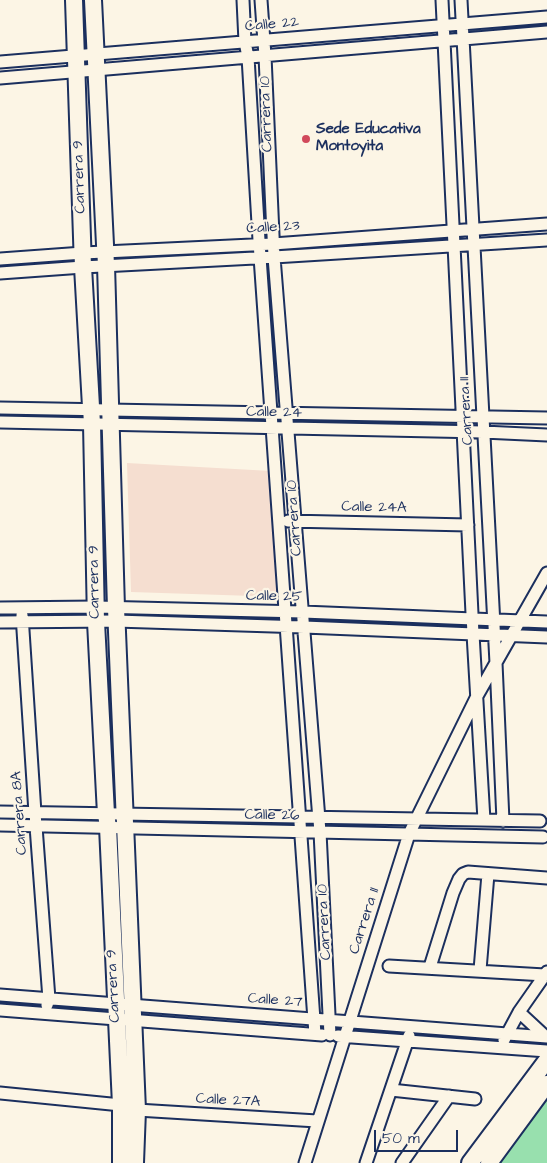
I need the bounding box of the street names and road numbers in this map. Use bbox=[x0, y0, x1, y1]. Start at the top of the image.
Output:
street label: Calle 22 bbox=[244, 14, 300, 36]
street label: Carrera 10 bbox=[257, 76, 277, 152]
street label: Carrera 9 bbox=[70, 140, 90, 214]
street label: Calle 23 bbox=[246, 218, 300, 238]
street label: Carrera 11 bbox=[456, 376, 478, 446]
street label: Calle 24 bbox=[246, 404, 302, 422]
street label: Carrera 10 bbox=[283, 479, 307, 557]
street label: Calle 24A bbox=[341, 498, 407, 518]
street label: Carrera 9 bbox=[85, 545, 105, 619]
street label: Calle 25 bbox=[246, 588, 302, 606]
street label: Carrera 8A bbox=[8, 770, 32, 856]
street label: Calle 26 bbox=[244, 807, 300, 825]
street label: Carrera 10 bbox=[314, 883, 336, 961]
street label: Carrera 11 bbox=[346, 886, 384, 956]
street label: Carrera 9 bbox=[103, 949, 125, 1023]
street label: Calle 27 bbox=[247, 990, 303, 1012]
street label: Calle 27A bbox=[195, 1090, 261, 1112]

